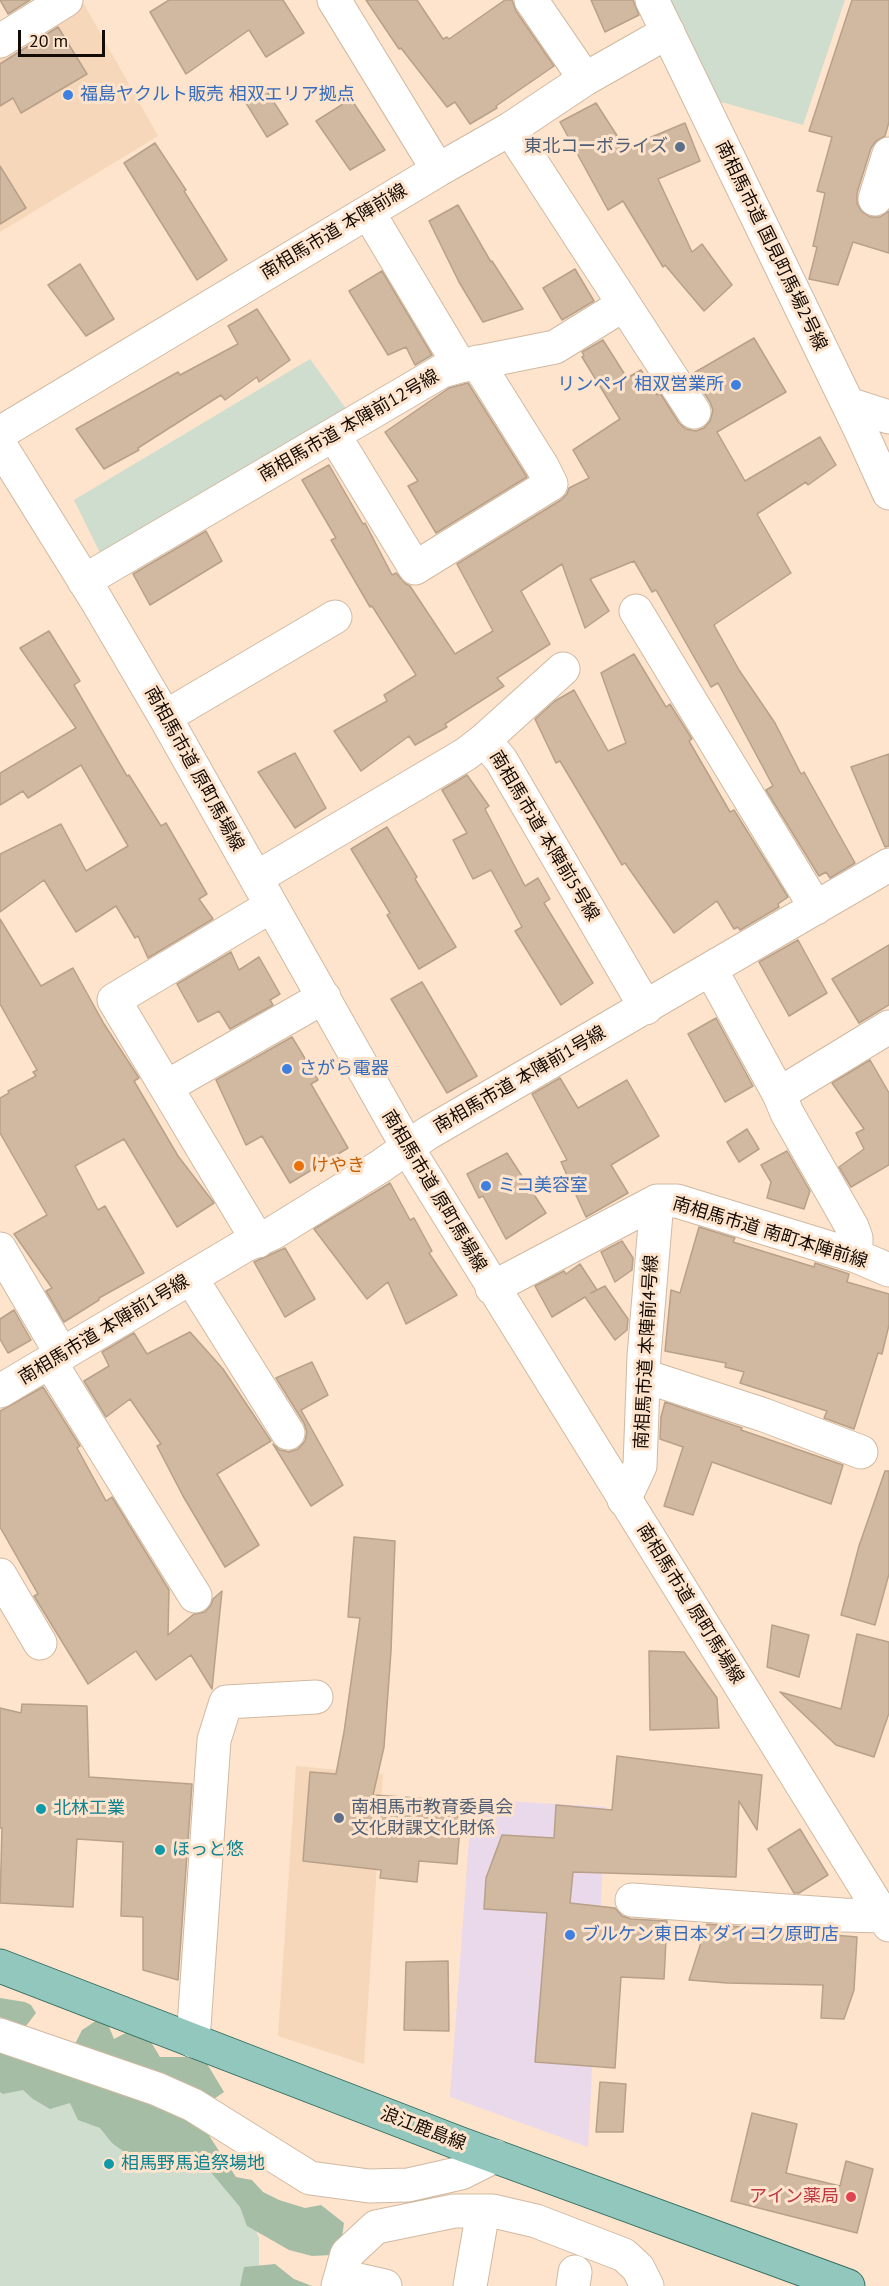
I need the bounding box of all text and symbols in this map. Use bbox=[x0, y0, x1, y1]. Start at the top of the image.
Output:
scale bar bbox=[21, 18, 108, 56]
text: 20 m bbox=[29, 29, 68, 52]
place label: 福島ヤクルト販売 相双エリア拠点 bbox=[80, 84, 355, 106]
marker: 福島ヤクルト販売 相双エリア拠点 bbox=[61, 88, 75, 102]
place label: 東北コーポライズ bbox=[524, 136, 668, 158]
street label: 南相馬市道 国見町馬場2号線 bbox=[711, 138, 831, 354]
marker: 東北コーポライズ bbox=[673, 140, 687, 154]
street label: 南相馬市道 本陣前線 bbox=[257, 180, 411, 284]
street label: 南相馬市道 本陣前12号線 bbox=[255, 366, 443, 486]
place label: リンペイ 相双営業所 bbox=[557, 374, 724, 396]
marker: リンペイ 相双営業所 bbox=[729, 378, 743, 392]
street label: 南相馬市道 原町馬場線 bbox=[140, 683, 248, 855]
street label: 南相馬市道 本陣前5号線 bbox=[485, 747, 603, 925]
street label: 南相馬市道 本陣前1号線 bbox=[430, 1022, 610, 1138]
place label: さがら電器 bbox=[299, 1058, 389, 1080]
marker: さがら電器 bbox=[280, 1062, 294, 1076]
street label: 南相馬市道 原町馬場線 bbox=[377, 1106, 491, 1276]
place label: けやき bbox=[311, 1155, 365, 1177]
marker: けやき bbox=[292, 1159, 306, 1173]
place label: ミコ美容室 bbox=[498, 1175, 588, 1197]
marker: ミコ美容室 bbox=[479, 1179, 493, 1193]
street label: 南相馬市道 南町本陣前線 bbox=[670, 1193, 870, 1273]
street label: 南相馬市道 本陣前4号線 bbox=[631, 1254, 663, 1450]
street label: 南相馬市道 本陣前1号線 bbox=[15, 1271, 193, 1389]
street label: 南相馬市道 原町馬場線 bbox=[632, 1520, 748, 1688]
place label: 南相馬市教育委員会 文化財課文化財係 bbox=[351, 1797, 513, 1840]
place label: 北林工業 bbox=[53, 1798, 125, 1820]
marker: 北林工業 bbox=[34, 1802, 48, 1816]
marker: 南相馬市教育委員会 文化財課文化財係 bbox=[332, 1811, 346, 1825]
place label: ほっと悠 bbox=[172, 1839, 244, 1861]
marker: ほっと悠 bbox=[153, 1843, 167, 1857]
place label: ブルケン東日本 ダイコク原町店 bbox=[582, 1924, 839, 1946]
marker: ブルケン東日本 ダイコク原町店 bbox=[563, 1928, 577, 1942]
street label: 浪江鹿島線 bbox=[377, 2103, 469, 2155]
place label: 相馬野馬追祭場地 bbox=[121, 2153, 265, 2175]
marker: 相馬野馬追祭場地 bbox=[102, 2157, 116, 2171]
place label: アイン薬局 bbox=[749, 2186, 839, 2208]
marker: アイン薬局 bbox=[844, 2190, 858, 2204]

